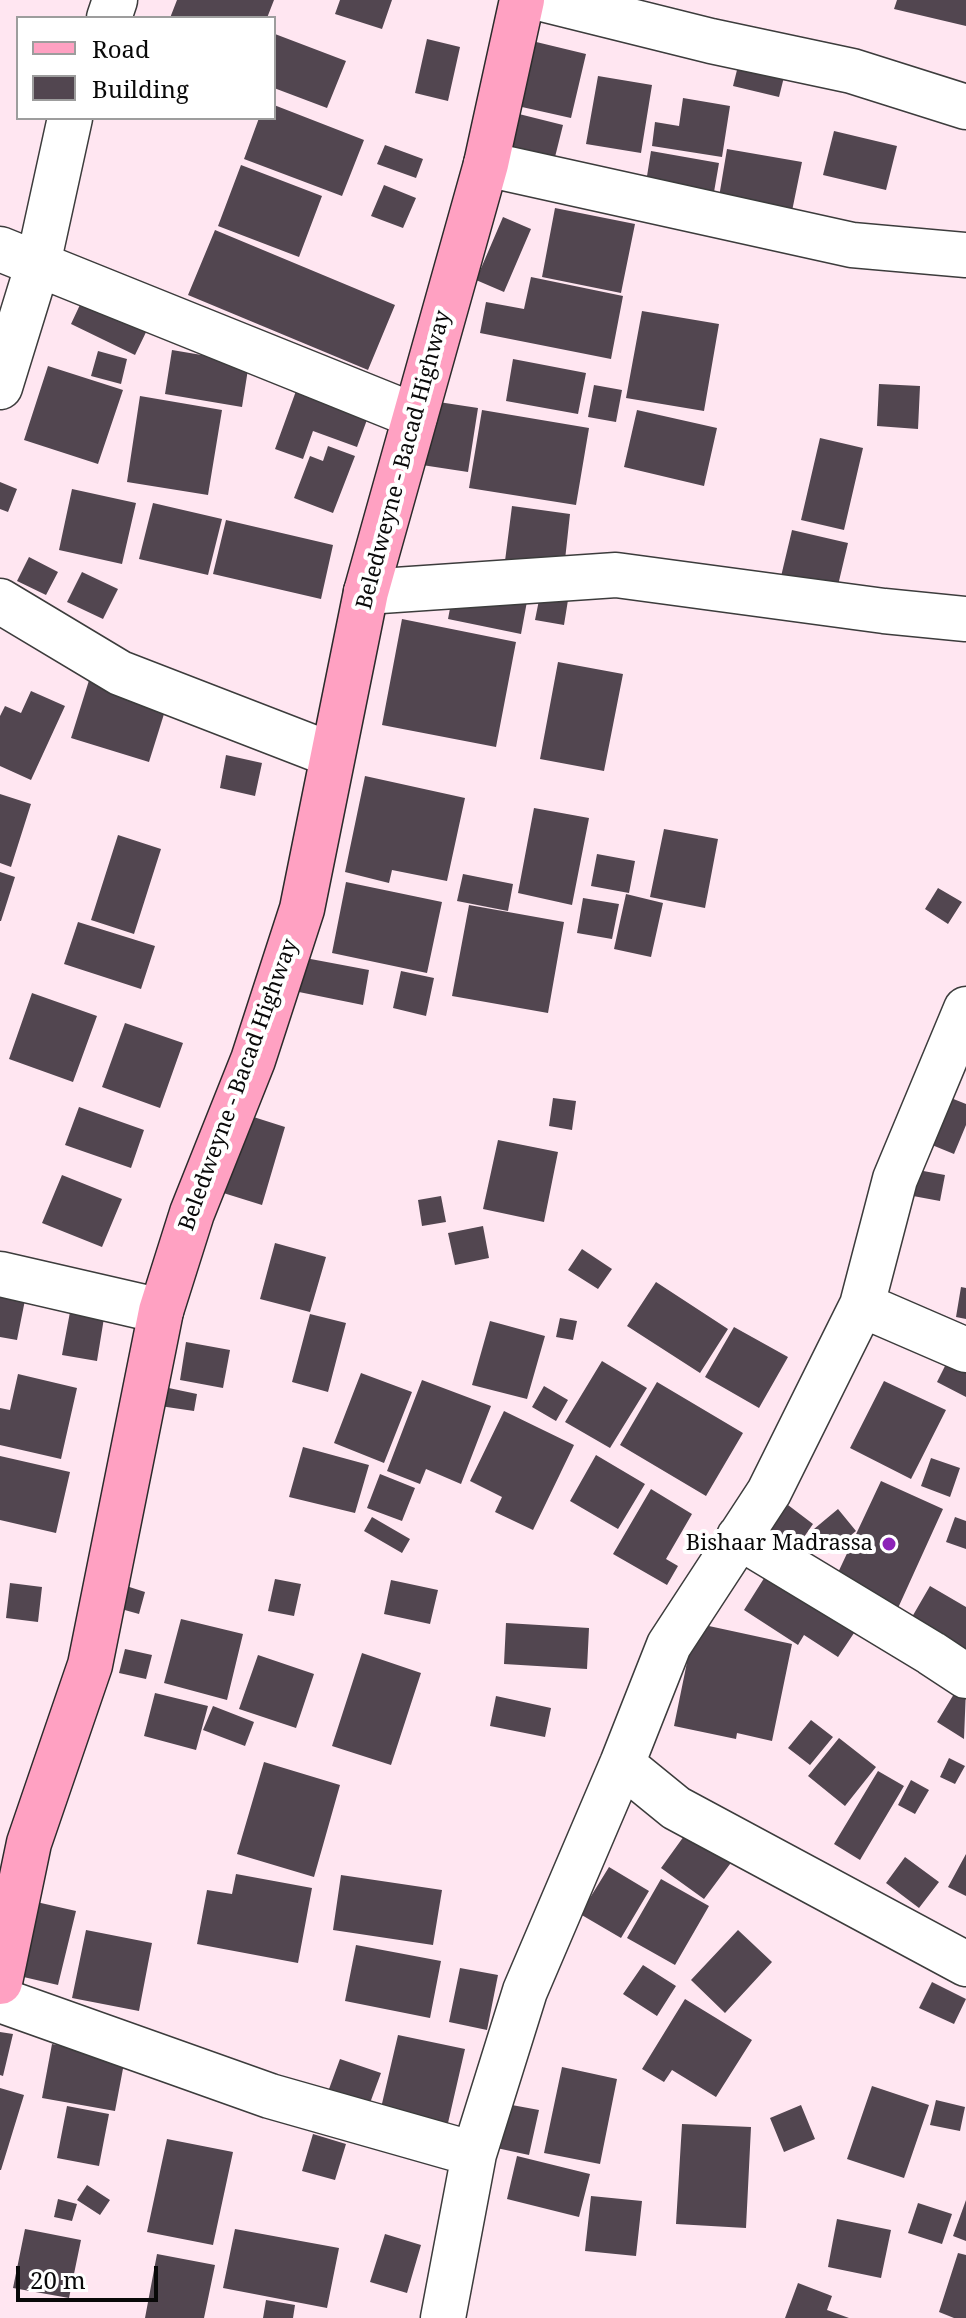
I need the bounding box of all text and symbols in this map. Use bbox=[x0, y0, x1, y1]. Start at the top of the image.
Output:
legend bbox=[16, 16, 276, 120]
text: Road bbox=[92, 32, 150, 65]
text: Building bbox=[92, 72, 189, 105]
street label: Beledweyne - Bacad Highway bbox=[351, 308, 457, 612]
street label: Beledweyne - Bacad Highway bbox=[174, 936, 304, 1234]
place label: Bishaar Madrassa bbox=[686, 1531, 873, 1557]
marker: Bishaar Madrassa bbox=[880, 1535, 898, 1553]
scale bar bbox=[20, 2250, 162, 2300]
text: 20 m bbox=[30, 2263, 86, 2296]

